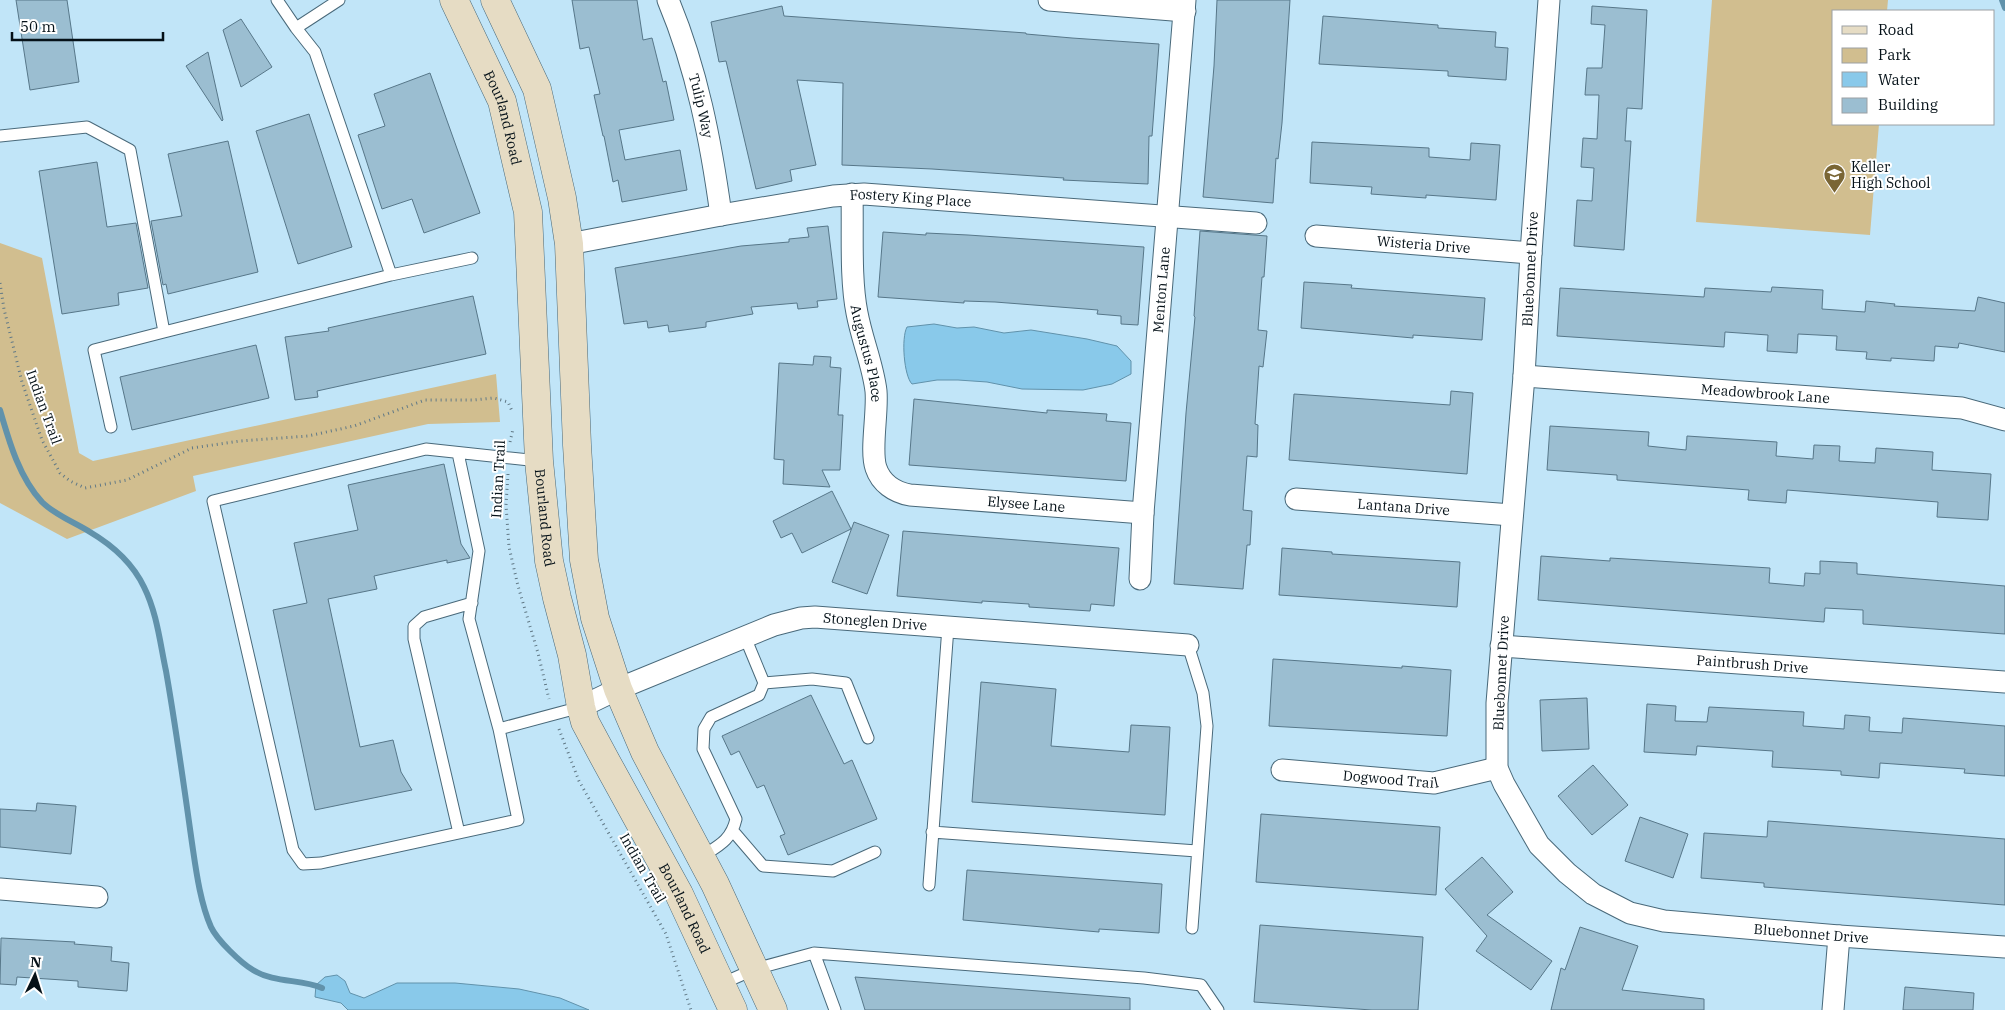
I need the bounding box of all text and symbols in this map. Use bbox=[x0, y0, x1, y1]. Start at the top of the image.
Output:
scale bar bbox=[12, 10, 164, 42]
legend bbox=[1832, 10, 1995, 125]
text: 50 m bbox=[20, 17, 56, 36]
text: Road bbox=[1878, 20, 1914, 39]
text: Park bbox=[1878, 45, 1911, 64]
street label: Bourland Road bbox=[480, 67, 526, 167]
text: Water bbox=[1878, 70, 1920, 89]
street label: Tulip Way bbox=[685, 71, 717, 140]
text: Building bbox=[1878, 95, 1938, 114]
place label: Keller High School bbox=[1851, 158, 1930, 192]
school or university icon: Keller High School bbox=[1823, 163, 1847, 194]
street label: Fostery King Place bbox=[849, 185, 972, 211]
street label: Bluebonnet Drive bbox=[1518, 211, 1542, 327]
street label: Wisteria Drive bbox=[1376, 232, 1471, 257]
street label: Menton Lane bbox=[1149, 246, 1174, 334]
street label: Augustus Place bbox=[847, 303, 885, 402]
street label: Indian Trail bbox=[22, 367, 66, 447]
street label: Meadowbrook Lane bbox=[1700, 380, 1830, 407]
street label: Indian Trail bbox=[487, 440, 509, 518]
street label: Bourland Road bbox=[531, 468, 559, 569]
street label: Elysee Lane bbox=[987, 492, 1066, 516]
street label: Lantana Drive bbox=[1357, 495, 1451, 519]
street label: Stoneglen Drive bbox=[822, 609, 928, 634]
street label: Bluebonnet Drive bbox=[1489, 615, 1513, 731]
street label: Paintbrush Drive bbox=[1696, 651, 1809, 677]
street label: Dogwood Trail bbox=[1342, 766, 1440, 792]
street label: Indian Trail bbox=[616, 830, 670, 906]
street label: Bourland Road bbox=[655, 860, 715, 957]
street label: Bluebonnet Drive bbox=[1753, 920, 1869, 947]
north arrow bbox=[10, 950, 60, 1000]
text: N bbox=[30, 953, 42, 971]

